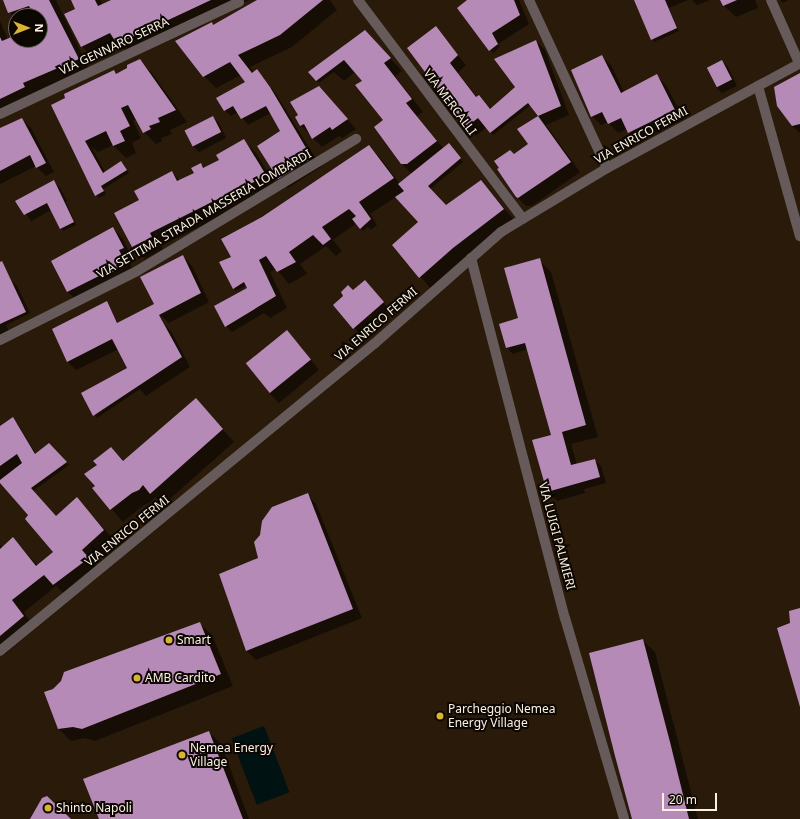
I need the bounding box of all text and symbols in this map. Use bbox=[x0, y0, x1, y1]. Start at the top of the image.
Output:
north arrow bbox=[8, 8, 48, 48]
street label: VIA GENNARO SERRA bbox=[57, 14, 171, 78]
text: N bbox=[32, 24, 47, 32]
street label: VIA MERCALLI bbox=[420, 66, 480, 138]
street label: VIA ENRICO FERMI bbox=[592, 103, 690, 167]
street label: VIA SETTIMA STRADA MASSERIA LOMBARDI bbox=[94, 146, 314, 282]
street label: VIA ENRICO FERMI bbox=[332, 284, 420, 364]
street label: VIA LUIGI PALMIERI bbox=[536, 481, 578, 591]
street label: VIA ENRICO FERMI bbox=[82, 493, 172, 569]
place label: Smart bbox=[177, 633, 211, 647]
marker: Smart bbox=[164, 635, 174, 645]
place label: AMB Cardito bbox=[145, 671, 216, 685]
marker: AMB Cardito bbox=[132, 673, 142, 683]
place label: Parcheggio Nemea Energy Village bbox=[448, 702, 555, 730]
marker: Parcheggio Nemea Energy Village bbox=[435, 711, 445, 721]
place label: Nemea Energy Village bbox=[190, 741, 273, 769]
marker: Nemea Energy Village bbox=[177, 750, 187, 760]
scale bar bbox=[664, 785, 719, 811]
text: 20 m bbox=[669, 791, 697, 808]
place label: Shinto Napoli bbox=[56, 801, 132, 815]
marker: Shinto Napoli bbox=[43, 803, 53, 813]

